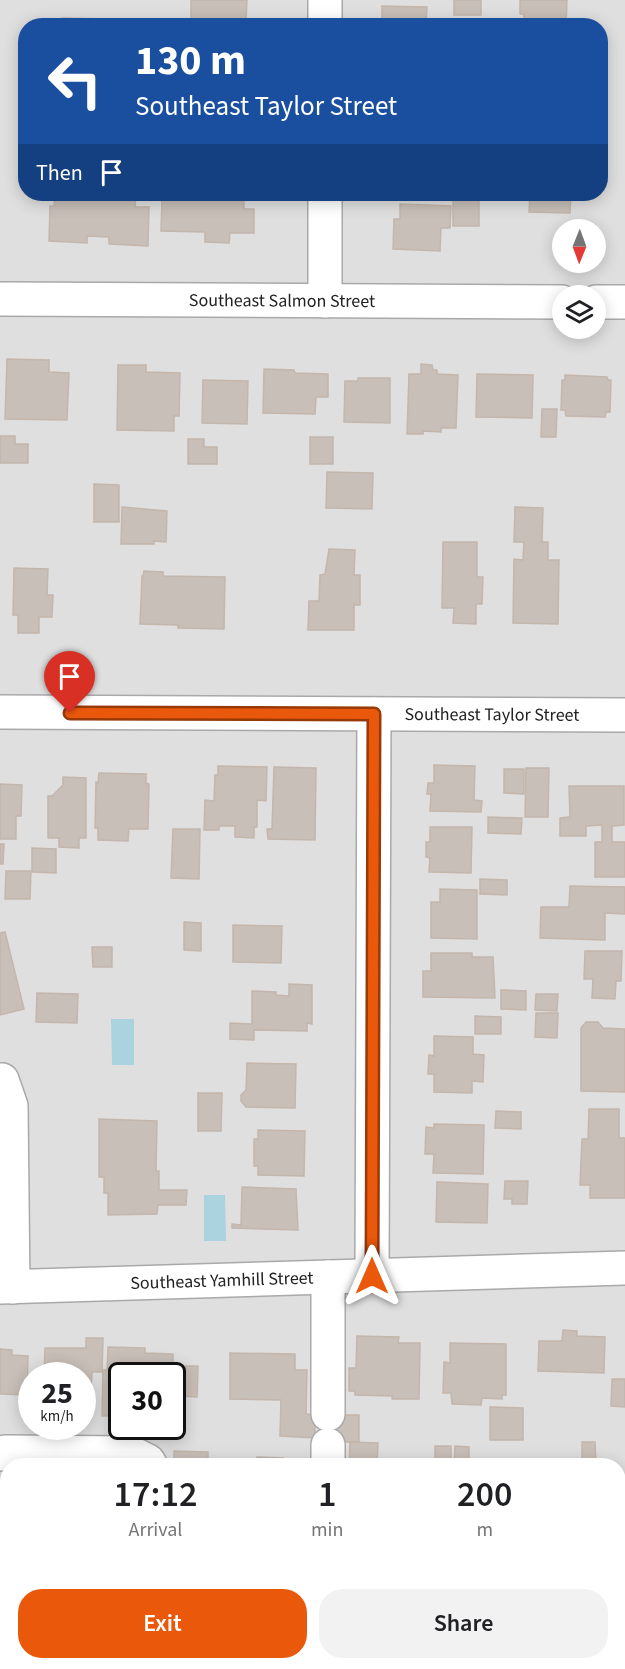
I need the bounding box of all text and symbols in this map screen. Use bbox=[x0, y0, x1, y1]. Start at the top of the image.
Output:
text: 130 m bbox=[135, 31, 246, 91]
icon: left bbox=[36, 42, 114, 120]
text: Southeast Taylor Street bbox=[135, 87, 397, 126]
icon: arrive bbox=[95, 156, 128, 189]
text: Then bbox=[36, 157, 83, 189]
north arrow bbox=[552, 219, 606, 273]
map controls bbox=[552, 219, 606, 339]
button: layers bbox=[552, 285, 606, 339]
street label: Southeast Salmon Street bbox=[189, 288, 375, 314]
pin bbox=[44, 651, 95, 713]
icon: arrive bbox=[53, 660, 86, 693]
street label: Southeast Taylor Street bbox=[404, 702, 580, 728]
position arrow bbox=[340, 1244, 404, 1308]
street label: Southeast Yamhill Street bbox=[130, 1265, 314, 1296]
speed limit sign: 30 bbox=[108, 1362, 186, 1440]
text: 25 bbox=[41, 1372, 73, 1415]
text: km/h bbox=[40, 1406, 74, 1427]
text: 17:12 bbox=[114, 1469, 197, 1520]
text: 1 bbox=[318, 1469, 336, 1520]
text: 200 bbox=[457, 1469, 512, 1520]
text: Arrival bbox=[129, 1516, 182, 1544]
text: min bbox=[311, 1516, 343, 1544]
text: m bbox=[476, 1516, 493, 1544]
button: Exit bbox=[18, 1589, 307, 1658]
button: Share bbox=[319, 1589, 608, 1658]

